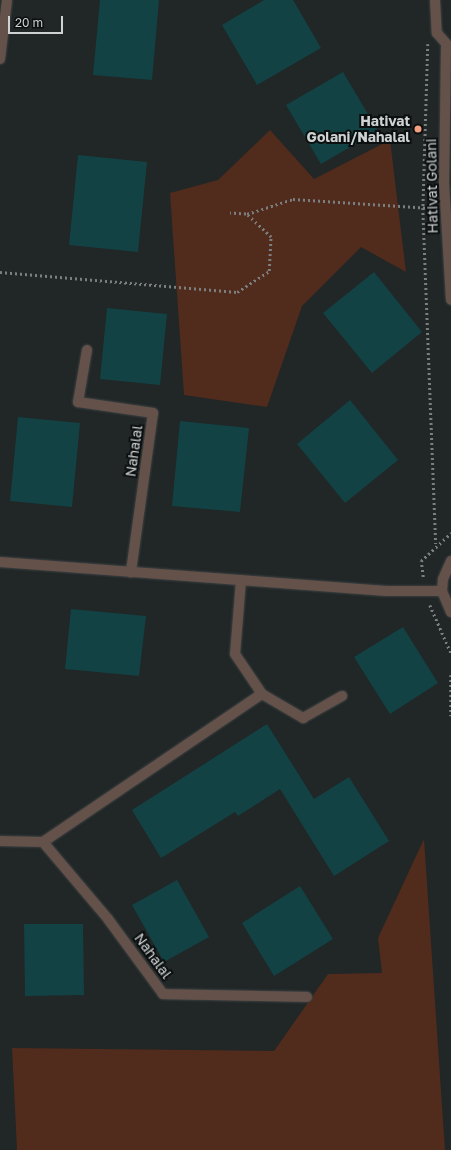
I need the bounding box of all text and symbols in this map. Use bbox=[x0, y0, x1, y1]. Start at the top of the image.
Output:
scale bar bbox=[10, 8, 65, 34]
text: 20 m bbox=[15, 15, 43, 30]
place label: Hativat Golani/Nahalal bbox=[307, 113, 410, 146]
marker: Hativat Golani/Nahalal bbox=[413, 124, 423, 134]
street label: Hativat Golani bbox=[423, 138, 441, 234]
street label: Nahalal bbox=[122, 424, 146, 478]
street label: Nahalal bbox=[131, 930, 175, 982]

